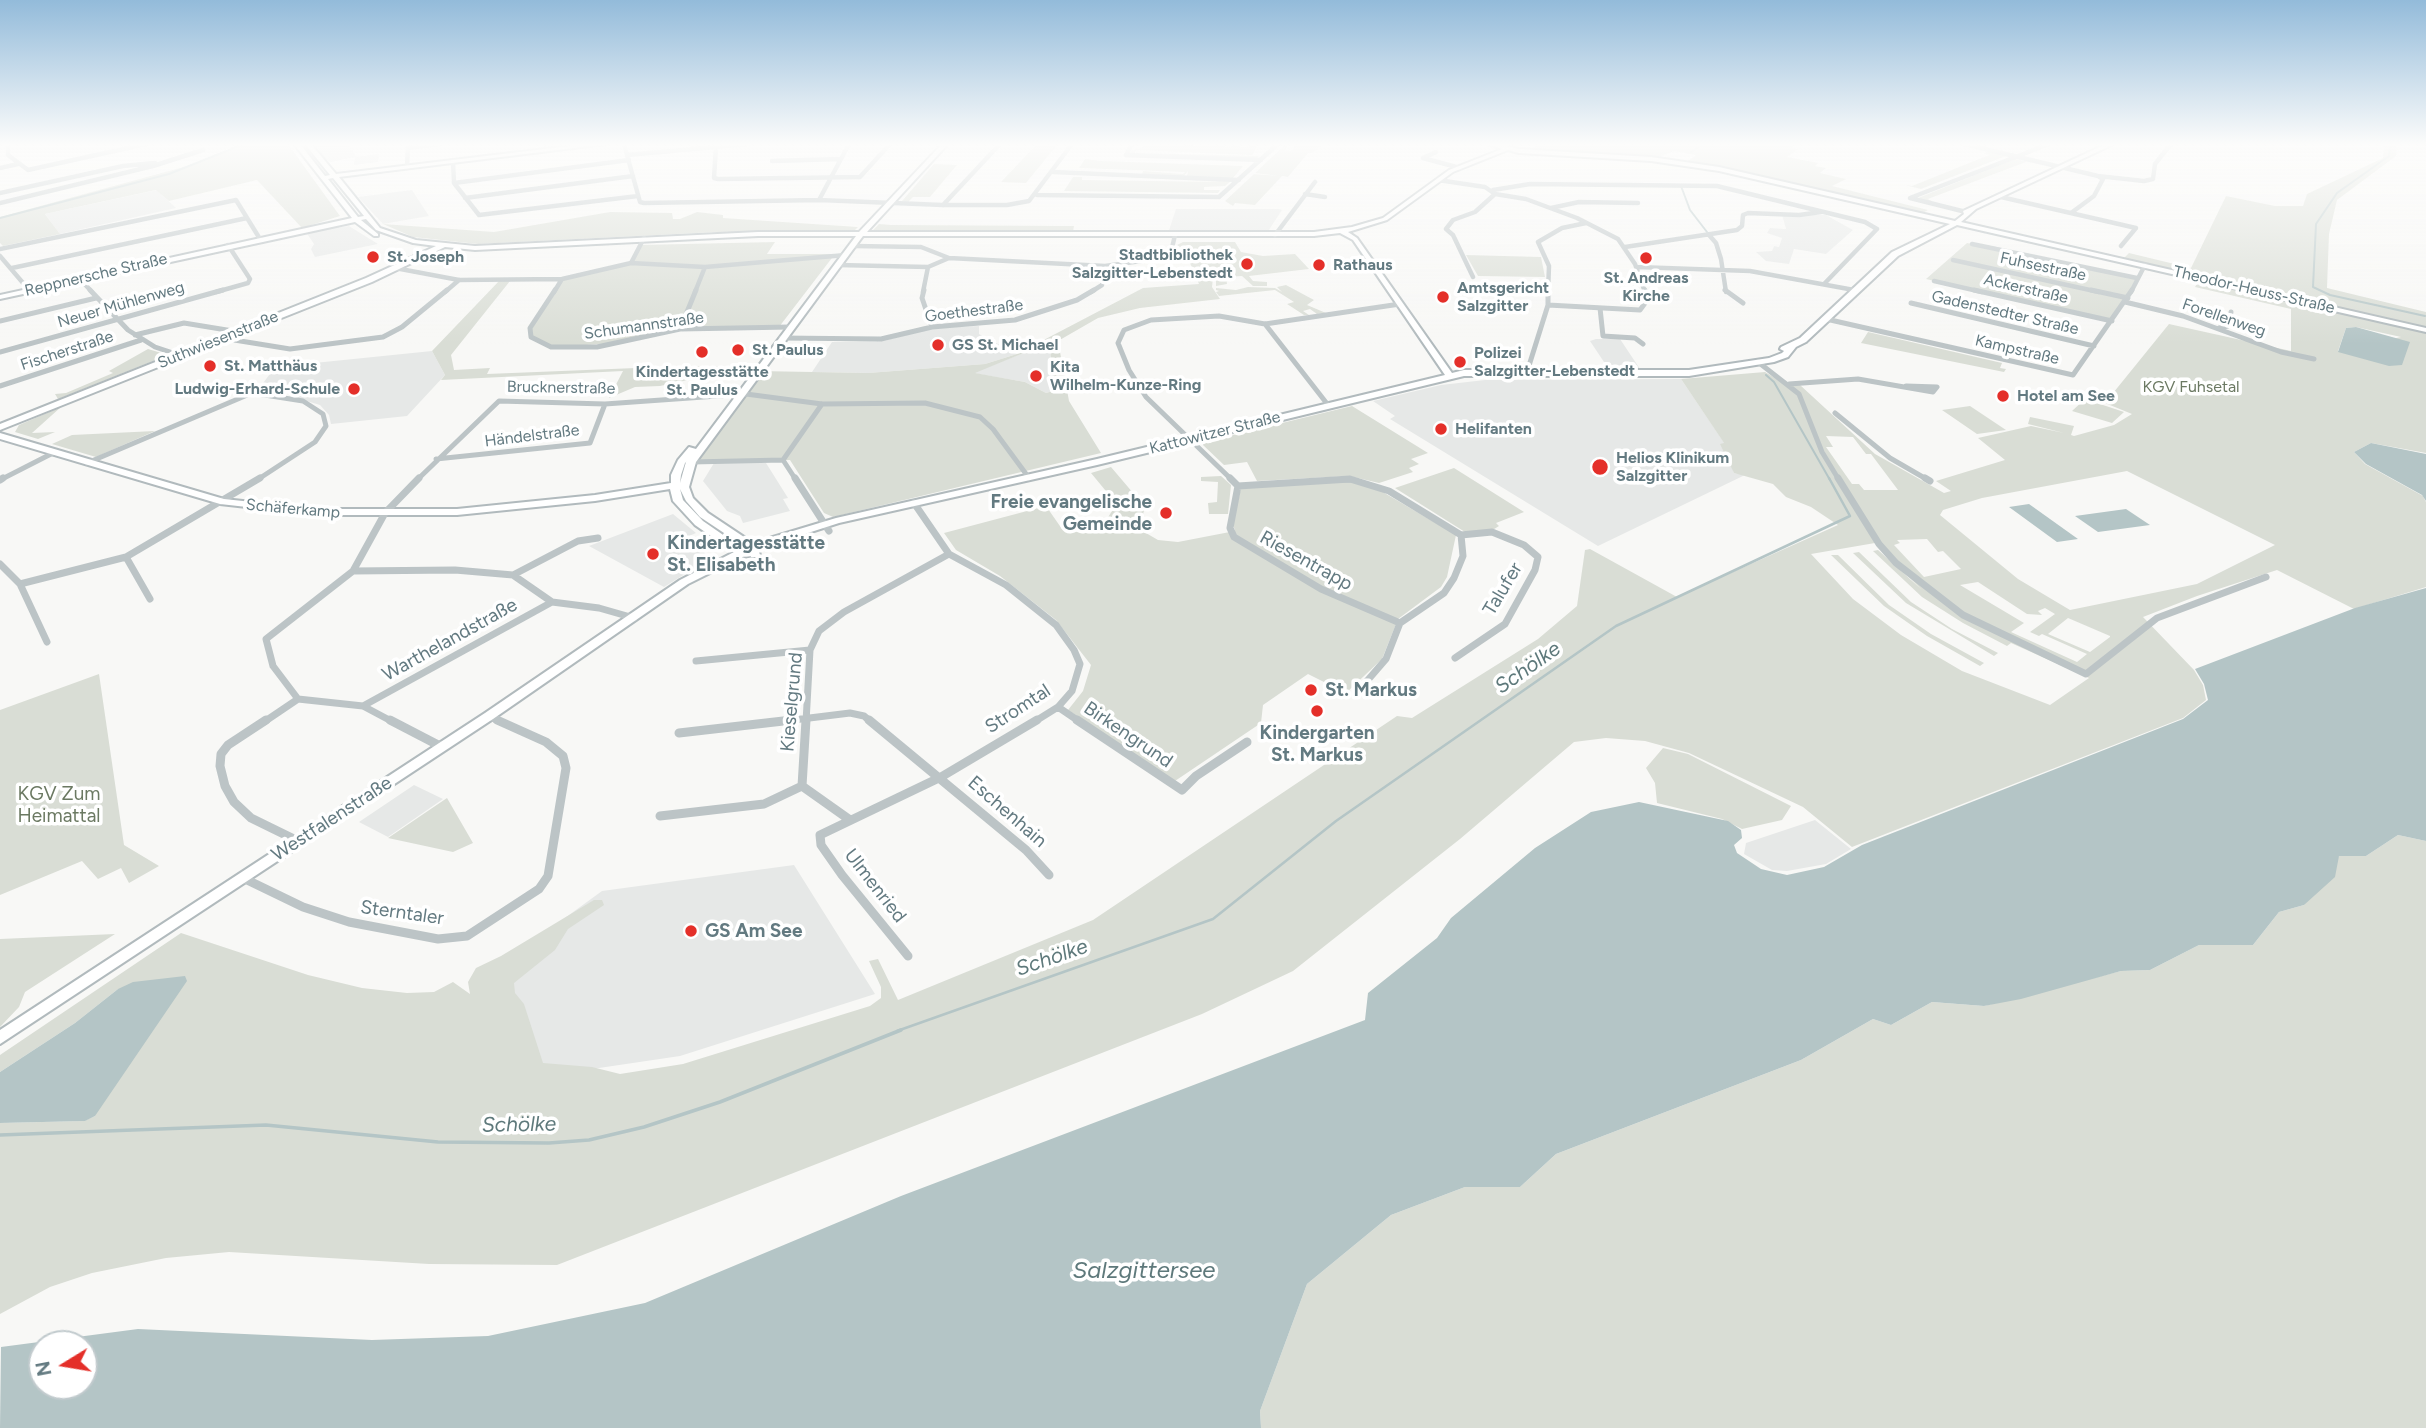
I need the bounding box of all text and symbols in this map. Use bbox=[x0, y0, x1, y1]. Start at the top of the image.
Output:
place label: Stadtbibliothek Salzgitter-Lebenstedt bbox=[1072, 245, 1233, 283]
place label: St. Joseph bbox=[387, 247, 464, 267]
street label: Reppnersche Straße bbox=[23, 249, 169, 301]
marker: St. Joseph bbox=[365, 249, 381, 265]
street label: Fuhsestraße bbox=[1998, 249, 2088, 285]
marker: St. Andreas Kirche bbox=[1638, 250, 1654, 266]
place label: Rathaus bbox=[1333, 255, 1392, 275]
marker: Stadtbibliothek Salzgitter-Lebenstedt bbox=[1239, 256, 1255, 272]
marker: Rathaus bbox=[1311, 257, 1327, 273]
street label: Theodor-Heuss-Straße bbox=[2171, 262, 2337, 318]
place label: St. Andreas Kirche bbox=[1604, 268, 1688, 306]
street label: Ackerstraße bbox=[1982, 270, 2070, 308]
street label: Neuer Mühlenweg bbox=[55, 278, 187, 332]
place label: Amtsgericht Salzgitter bbox=[1457, 278, 1549, 316]
street label: Gadenstedter Straße bbox=[1930, 287, 2080, 339]
marker: Amtsgericht Salzgitter bbox=[1435, 289, 1451, 305]
street label: Goethestraße bbox=[924, 295, 1024, 327]
street label: Forellenweg bbox=[2180, 295, 2268, 341]
street label: Suthwiesenstraße bbox=[155, 307, 281, 373]
street label: Schumannstraße bbox=[583, 308, 705, 344]
street label: Fischerstraße bbox=[18, 327, 116, 375]
street label: Kampstraße bbox=[1973, 331, 2061, 369]
place label: GS St. Michael bbox=[952, 335, 1058, 355]
marker: GS St. Michael bbox=[930, 337, 946, 353]
place label: St. Paulus bbox=[752, 340, 824, 360]
marker: St. Paulus bbox=[730, 342, 746, 358]
place label: Polizei Salzgitter-Lebenstedt bbox=[1474, 343, 1635, 381]
marker: Kindertagesstätte St. Paulus bbox=[694, 344, 710, 360]
marker: Polizei Salzgitter-Lebenstedt bbox=[1452, 354, 1468, 370]
place label: St. Matthäus bbox=[224, 356, 317, 376]
place label: Kita Wilhelm-Kunze-Ring bbox=[1050, 357, 1201, 395]
marker: St. Matthäus bbox=[202, 358, 218, 374]
place label: Kindertagesstätte St. Paulus bbox=[635, 362, 769, 400]
marker: Kita Wilhelm-Kunze-Ring bbox=[1028, 368, 1044, 384]
street label: Brucknerstraße bbox=[507, 377, 615, 399]
park label: KGV Fuhsetal bbox=[2142, 377, 2240, 397]
place label: Ludwig-Erhard-Schule bbox=[174, 379, 340, 399]
marker: Ludwig-Erhard-Schule bbox=[346, 381, 362, 397]
place label: Hotel am See bbox=[2017, 386, 2115, 406]
marker: Hotel am See bbox=[1995, 388, 2011, 404]
street label: Kattowitzer Straße bbox=[1147, 407, 1283, 459]
place label: Helifanten bbox=[1455, 419, 1532, 439]
street label: Händelstraße bbox=[483, 421, 581, 451]
marker: Helifanten bbox=[1433, 421, 1449, 437]
place label: Helios Klinikum Salzgitter bbox=[1616, 448, 1729, 486]
marker: Helios Klinikum Salzgitter bbox=[1590, 457, 1610, 477]
place label: Freie evangelische Gemeinde bbox=[990, 491, 1152, 535]
street label: Schäferkamp bbox=[245, 495, 341, 523]
marker: Freie evangelische Gemeinde bbox=[1158, 505, 1174, 521]
street label: Riesentrapp bbox=[1256, 526, 1356, 596]
place label: Kindertagesstätte St. Elisabeth bbox=[667, 532, 825, 576]
marker: Kindertagesstätte St. Elisabeth bbox=[645, 546, 661, 562]
street label: Talufer bbox=[1478, 558, 1528, 620]
street label: Warthelandstraße bbox=[379, 594, 521, 686]
water label: Schölke bbox=[1490, 636, 1566, 700]
street label: Kieselgrund bbox=[776, 651, 808, 753]
street label: Stromtal bbox=[981, 679, 1055, 739]
place label: St. Markus bbox=[1325, 679, 1417, 701]
marker: St. Markus bbox=[1303, 682, 1319, 698]
street label: Birkengrund bbox=[1079, 697, 1177, 773]
marker: Kindergarten St. Markus bbox=[1309, 703, 1325, 719]
place label: Kindergarten St. Markus bbox=[1260, 722, 1374, 766]
street label: Eschenhain bbox=[963, 771, 1051, 853]
street label: Westfalenstraße bbox=[268, 772, 396, 866]
park label: KGV Zum Heimattal bbox=[17, 783, 101, 827]
street label: Ulmenried bbox=[839, 845, 911, 927]
street label: Sterntaler bbox=[359, 896, 445, 930]
place label: GS Am See bbox=[705, 920, 802, 942]
marker: GS Am See bbox=[683, 923, 699, 939]
water label: Schölke bbox=[1013, 934, 1091, 982]
water label: Schölke bbox=[482, 1112, 556, 1138]
water label: Salzgittersee bbox=[1073, 1257, 1215, 1285]
north arrow bbox=[28, 1330, 98, 1400]
text: N bbox=[31, 1359, 57, 1378]

